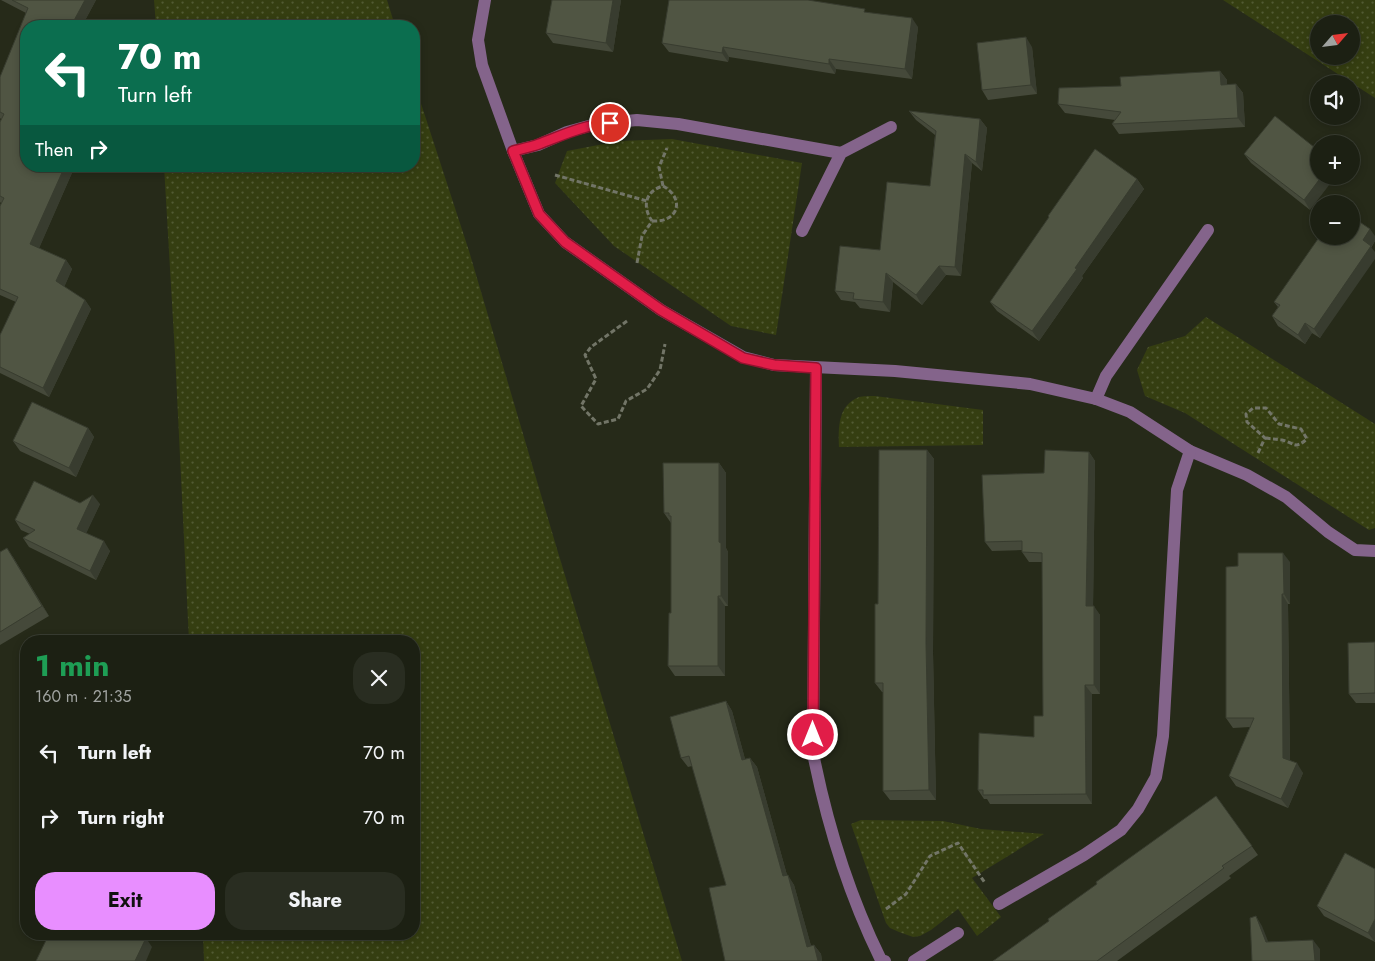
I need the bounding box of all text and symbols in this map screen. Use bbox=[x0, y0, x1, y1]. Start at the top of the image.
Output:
north arrow bbox=[1310, 15, 1360, 65]
map controls bbox=[1310, 15, 1360, 245]
text: 70 m bbox=[118, 32, 201, 82]
icon: left bbox=[35, 40, 100, 105]
button: sound bbox=[1310, 75, 1360, 125]
text: Turn left bbox=[118, 78, 192, 110]
pin bbox=[589, 102, 631, 144]
icon: arrive bbox=[596, 109, 624, 137]
icon: right bbox=[84, 135, 112, 163]
button: + bbox=[1310, 135, 1360, 185]
text: Then bbox=[35, 136, 74, 163]
button: − bbox=[1310, 195, 1360, 245]
text: 1 min bbox=[35, 644, 109, 687]
button: close bbox=[353, 652, 405, 704]
text: 160 m · 21:35 bbox=[35, 685, 132, 708]
position arrow bbox=[786, 708, 838, 760]
icon: left bbox=[35, 739, 63, 767]
text: Turn left bbox=[78, 739, 151, 766]
text: 70 m bbox=[363, 739, 405, 766]
icon: right bbox=[35, 804, 63, 832]
text: Turn right bbox=[78, 804, 164, 831]
text: 70 m bbox=[363, 804, 405, 831]
button: Exit bbox=[35, 872, 215, 930]
button: Share bbox=[225, 872, 405, 930]

